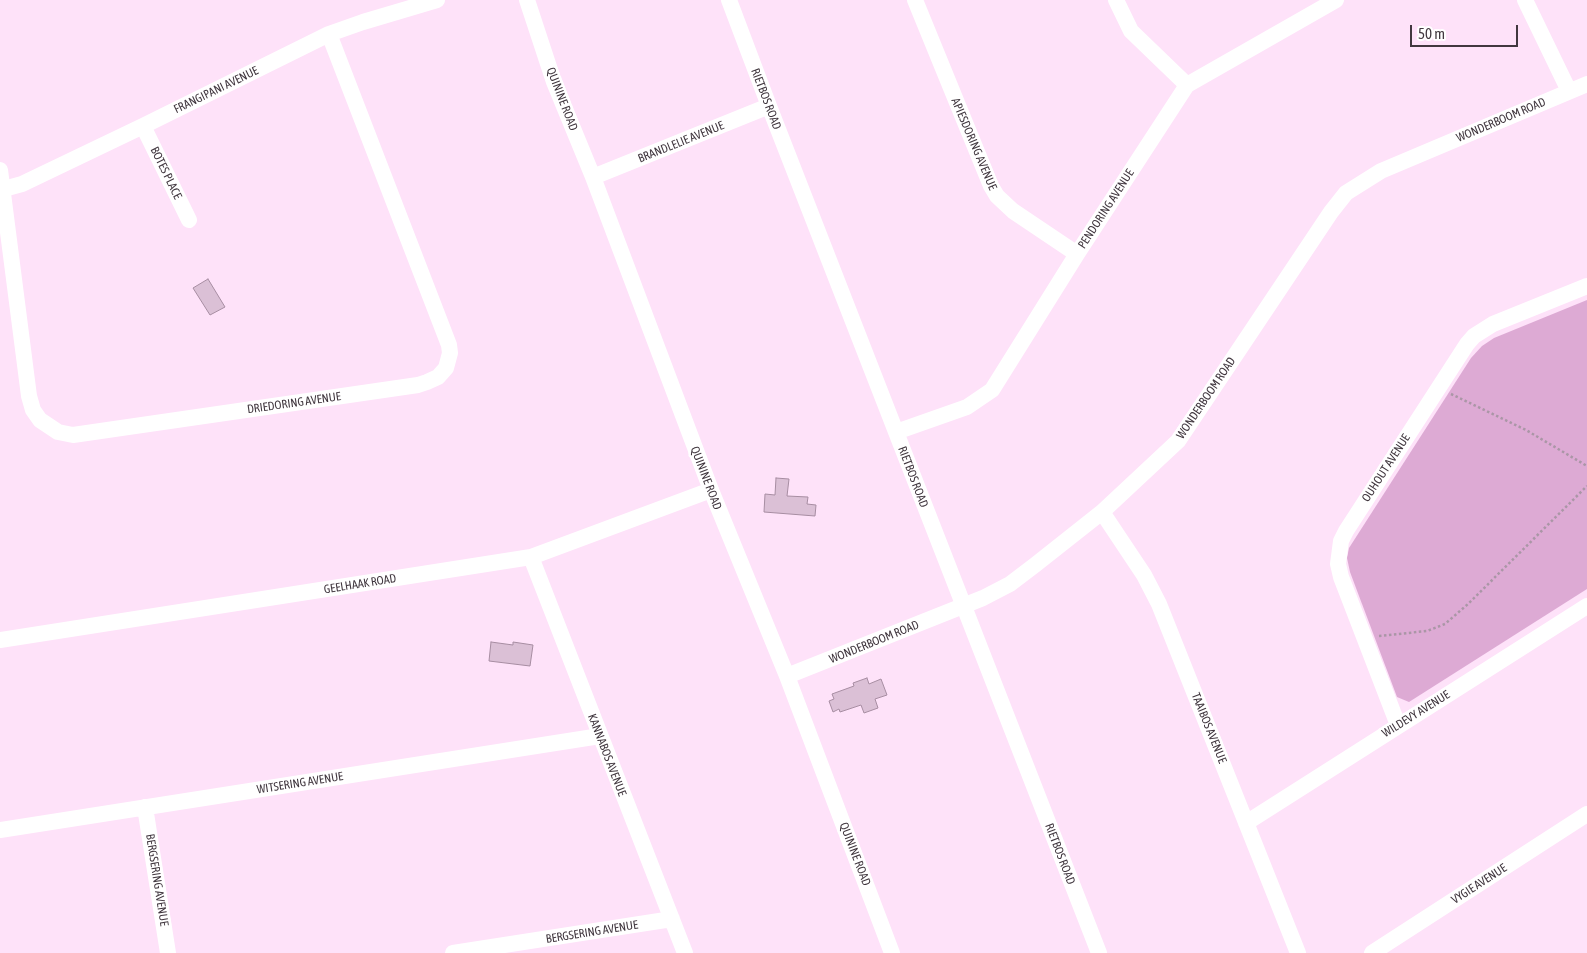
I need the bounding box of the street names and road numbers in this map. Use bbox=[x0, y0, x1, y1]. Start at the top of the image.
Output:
street label: FRANGIPANI AVENUE bbox=[171, 63, 261, 117]
street label: QUININE ROAD bbox=[543, 65, 581, 133]
street label: RIETBOS ROAD bbox=[748, 66, 784, 132]
street label: WONDERBOOM ROAD bbox=[1454, 95, 1548, 145]
street label: APIESDORING AVENUE bbox=[948, 96, 1000, 192]
street label: BRANDLELIE AVENUE bbox=[636, 118, 726, 166]
street label: BOTES PLACE bbox=[147, 144, 185, 202]
street label: PENDORING AVENUE bbox=[1075, 167, 1137, 251]
street label: WONDERBOOM ROAD bbox=[1173, 354, 1239, 442]
street label: DRIEDORING AVENUE bbox=[246, 389, 342, 417]
street label: OUHOUT AVENUE bbox=[1359, 431, 1413, 505]
street label: QUININE ROAD bbox=[687, 444, 725, 512]
street label: RIETBOS ROAD bbox=[895, 444, 931, 510]
street label: GEELHAAK ROAD bbox=[323, 571, 397, 597]
street label: WONDERBOOM ROAD bbox=[827, 617, 921, 667]
street label: WILDEVY AVENUE bbox=[1380, 687, 1452, 741]
street label: TAAIBOS AVENUE bbox=[1188, 691, 1230, 765]
street label: KANNABOS AVENUE bbox=[585, 712, 629, 798]
street label: WITSERING AVENUE bbox=[256, 769, 344, 797]
street label: QUININE ROAD bbox=[836, 820, 874, 888]
street label: RIETBOS ROAD bbox=[1042, 821, 1078, 887]
street label: BERGSERING AVENUE bbox=[143, 833, 171, 927]
street label: VYGIE AVENUE bbox=[1449, 861, 1509, 907]
street label: BERGSERING AVENUE bbox=[545, 918, 639, 946]

